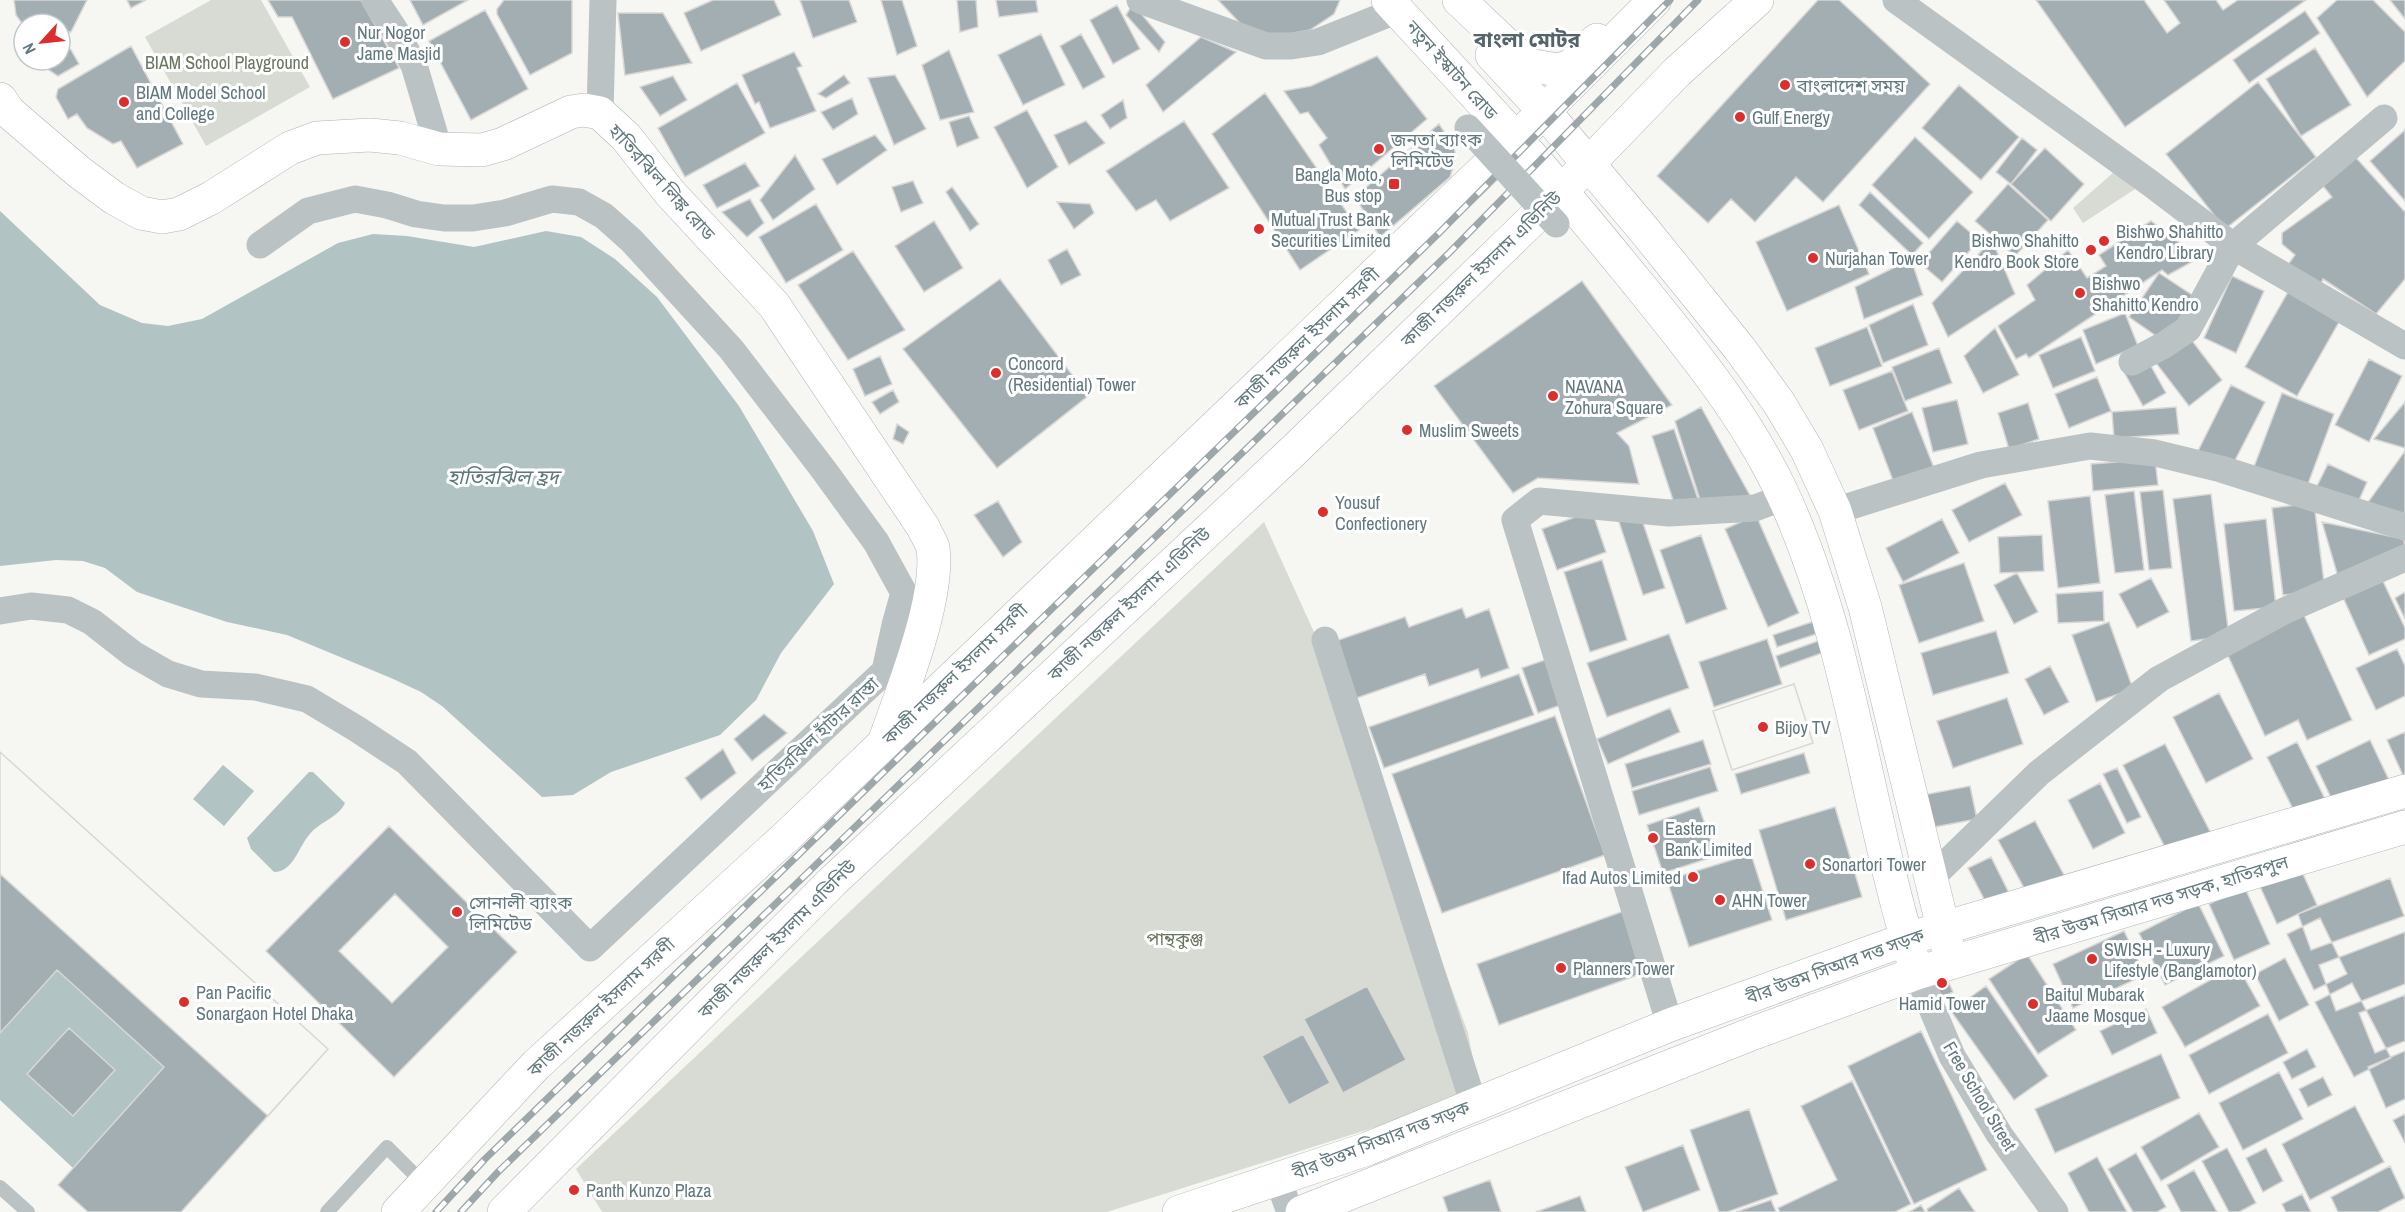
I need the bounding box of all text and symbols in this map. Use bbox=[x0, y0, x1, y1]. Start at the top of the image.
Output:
north arrow bbox=[12, 12, 72, 72]
street label: নতুন ইস্কাটন রোড bbox=[1400, 14, 1504, 125]
place label: Nur Nogor Jame Masjid bbox=[357, 20, 441, 66]
district label: বাংলা মোটর bbox=[1473, 25, 1581, 54]
marker: Nur Nogor Jame Masjid bbox=[338, 35, 352, 49]
text: N bbox=[17, 40, 41, 58]
park label: BIAM School Playground bbox=[145, 50, 309, 75]
place label: বাংলাদেশ সময় bbox=[1796, 73, 1905, 98]
marker: বাংলাদেশ সময় bbox=[1778, 78, 1792, 92]
place label: BIAM Model School and College bbox=[136, 80, 266, 126]
marker: BIAM Model School and College bbox=[117, 95, 131, 109]
place label: Gulf Energy bbox=[1752, 105, 1831, 130]
marker: Gulf Energy bbox=[1733, 110, 1747, 124]
street label: হাতিরঝিল লিঙ্ক রোড bbox=[602, 118, 721, 246]
place label: জনতা ব্যাংক লিমিটেড bbox=[1390, 127, 1482, 173]
marker: জনতা ব্যাংক লিমিটেড bbox=[1372, 142, 1386, 156]
place label: Bangla Moto, Bus stop bbox=[1295, 162, 1382, 208]
marker: Bangla Moto, Bus stop bbox=[1387, 177, 1401, 191]
street label: কাজী নজরুল ইসলাম এভিনিউ bbox=[1394, 185, 1567, 353]
place label: Mutual Trust Bank Securities Limited bbox=[1271, 207, 1391, 253]
place label: Bishwo Shahitto Kendro Library bbox=[2116, 219, 2224, 265]
marker: Mutual Trust Bank Securities Limited bbox=[1252, 222, 1266, 236]
place label: Bishwo Shahitto Kendro Book Store bbox=[1954, 228, 2079, 274]
marker: Bishwo Shahitto Kendro Library bbox=[2097, 234, 2111, 248]
marker: Bishwo Shahitto Kendro Book Store bbox=[2084, 243, 2098, 257]
place label: Nurjahan Tower bbox=[1825, 246, 1928, 271]
marker: Nurjahan Tower bbox=[1806, 251, 1820, 265]
street label: কাজী নজরুল ইসলাম সরণী bbox=[1228, 262, 1385, 415]
place label: Bishwo Shahitto Kendro bbox=[2092, 271, 2199, 317]
marker: Bishwo Shahitto Kendro bbox=[2073, 286, 2087, 300]
place label: Concord (Residential) Tower bbox=[1008, 351, 1136, 397]
marker: Concord (Residential) Tower bbox=[989, 366, 1003, 380]
place label: NAVANA Zohura Square bbox=[1565, 374, 1663, 420]
marker: NAVANA Zohura Square bbox=[1546, 389, 1560, 403]
place label: Muslim Sweets bbox=[1419, 418, 1519, 443]
marker: Muslim Sweets bbox=[1400, 423, 1414, 437]
water label: হাতিরঝিল হ্রদ bbox=[447, 463, 563, 490]
place label: Yousuf Confectionery bbox=[1335, 490, 1428, 536]
marker: Yousuf Confectionery bbox=[1316, 505, 1330, 519]
street label: কাজী নজরুল ইসলাম এভিনিউ bbox=[1041, 522, 1216, 687]
street label: কাজী নজরুল ইসলাম সরণী bbox=[876, 598, 1033, 751]
street label: হাতিরঝিল হাঁটার রাস্তা bbox=[751, 671, 884, 797]
place label: Bijoy TV bbox=[1775, 715, 1831, 740]
marker: Bijoy TV bbox=[1756, 720, 1770, 734]
place label: Eastern Bank Limited bbox=[1665, 816, 1752, 862]
marker: Eastern Bank Limited bbox=[1646, 831, 1660, 845]
street label: বীর উত্তম সিআর দত্ত সড়ক, হাতিরপুল bbox=[2030, 849, 2292, 951]
place label: Sonartori Tower bbox=[1822, 852, 1926, 877]
street label: কাজী নজরুল ইসলাম এভিনিউ bbox=[692, 854, 862, 1024]
marker: Sonartori Tower bbox=[1803, 857, 1817, 871]
place label: Ifad Autos Limited bbox=[1562, 865, 1681, 890]
marker: Ifad Autos Limited bbox=[1686, 870, 1700, 884]
place label: AHN Tower bbox=[1731, 888, 1806, 913]
place label: সোনালী ব্যাংক লিমিটেড bbox=[468, 890, 572, 936]
marker: AHN Tower bbox=[1713, 893, 1727, 907]
marker: সোনালী ব্যাংক লিমিটেড bbox=[450, 905, 464, 919]
street label: বীর উত্তম সিআর দত্ত সড়ক bbox=[1741, 922, 1928, 1010]
park label: পান্থকুঞ্জ bbox=[1147, 926, 1203, 951]
street label: কাজী নজরুল ইসলাম সরণী bbox=[521, 932, 680, 1083]
place label: SWISH - Luxury Lifestyle (Banglamotor) bbox=[2104, 937, 2257, 983]
marker: SWISH - Luxury Lifestyle (Banglamotor) bbox=[2085, 952, 2099, 966]
place label: Planners Tower bbox=[1573, 956, 1675, 981]
marker: Planners Tower bbox=[1554, 961, 1568, 975]
marker: Hamid Tower bbox=[1935, 976, 1949, 990]
place label: Pan Pacific Sonargaon Hotel Dhaka bbox=[196, 980, 354, 1026]
place label: Baitul Mubarak Jaame Mosque bbox=[2045, 982, 2146, 1028]
place label: Hamid Tower bbox=[1899, 991, 1985, 1016]
marker: Pan Pacific Sonargaon Hotel Dhaka bbox=[177, 995, 191, 1009]
marker: Baitul Mubarak Jaame Mosque bbox=[2026, 997, 2040, 1011]
street label: Free School Street bbox=[1938, 1037, 2022, 1155]
street label: বীর উত্তম সিআর দত্ত সড়ক bbox=[1288, 1094, 1474, 1186]
place label: Panth Kunzo Plaza bbox=[586, 1178, 712, 1203]
marker: Panth Kunzo Plaza bbox=[567, 1183, 581, 1197]

